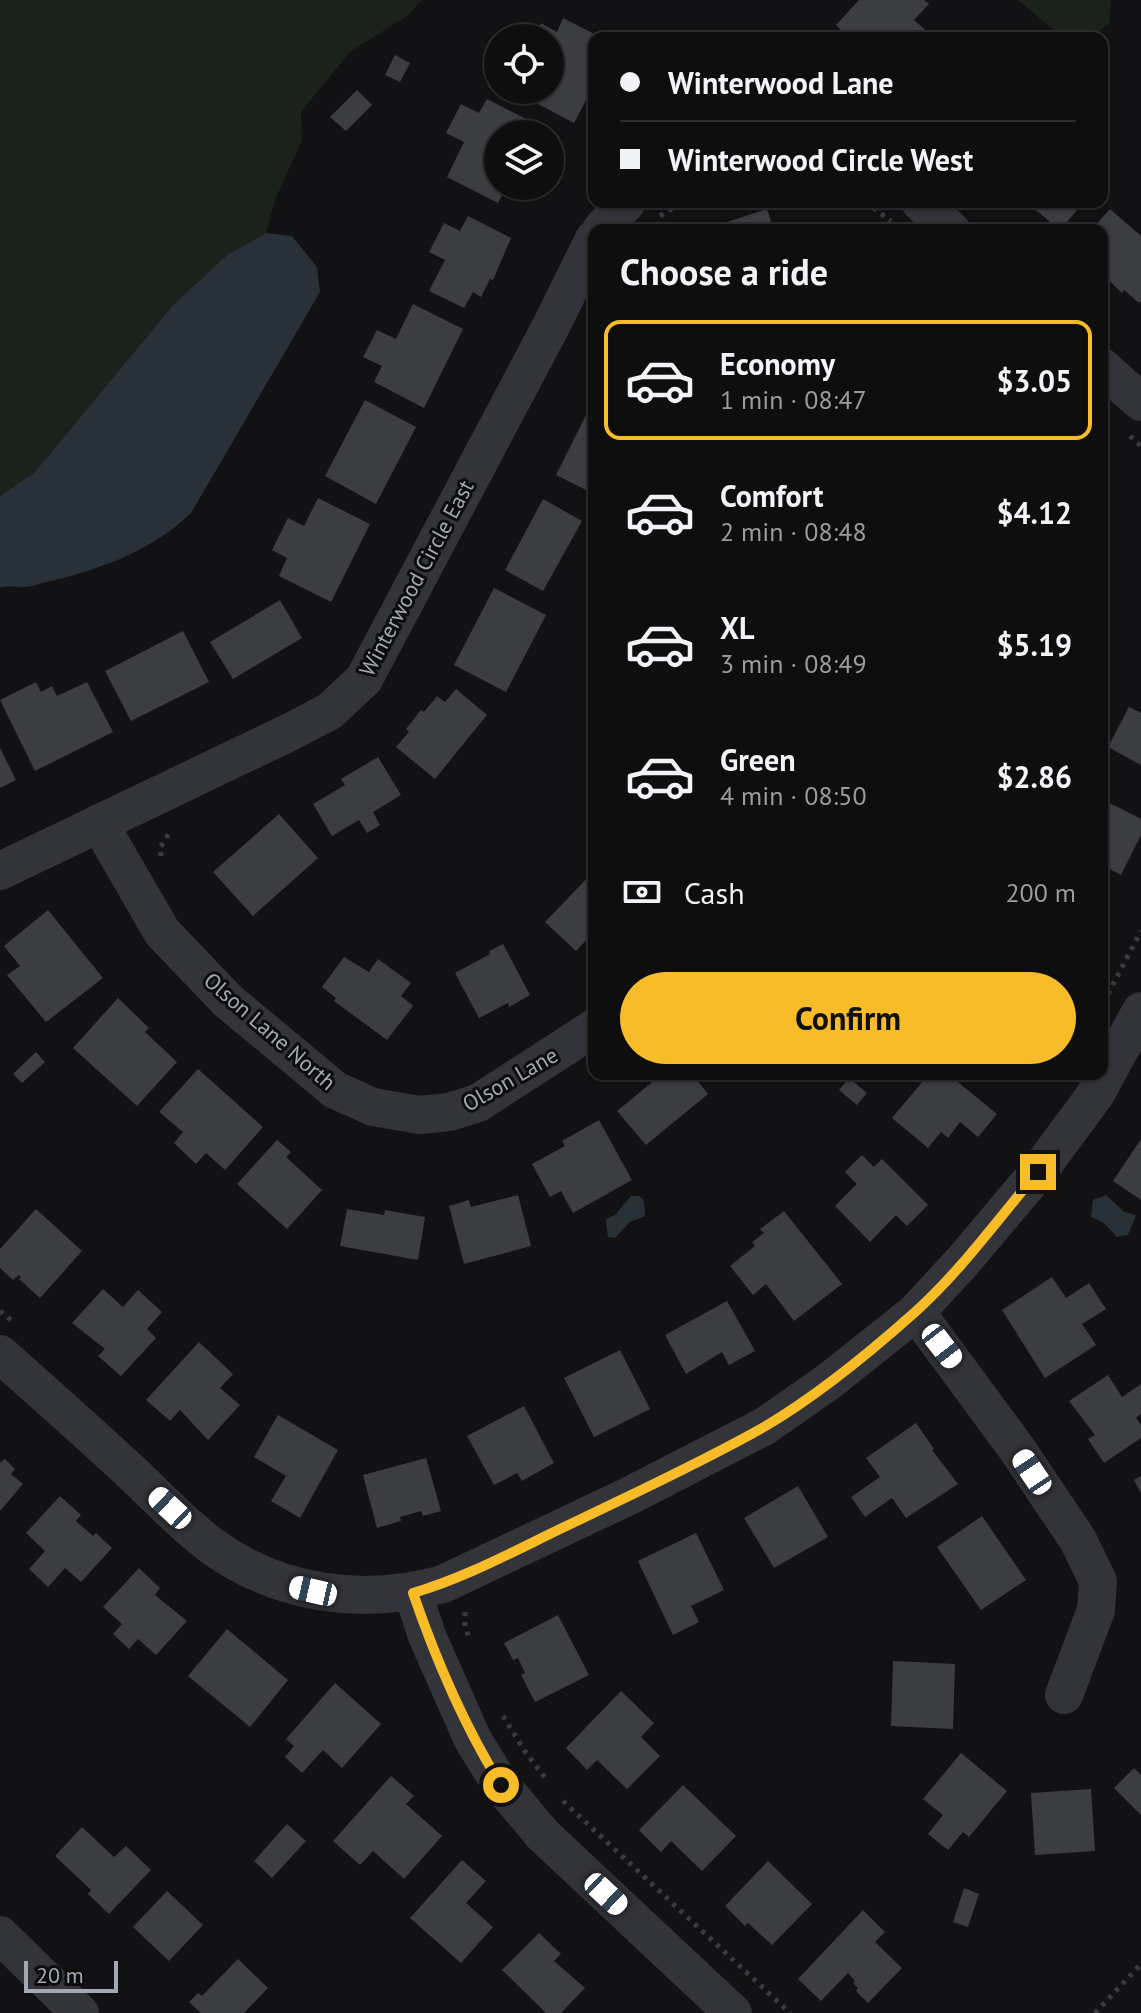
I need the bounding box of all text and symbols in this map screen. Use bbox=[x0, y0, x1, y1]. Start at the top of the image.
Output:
map controls bbox=[484, 24, 564, 200]
button: locate bbox=[484, 24, 564, 104]
text: Winterwood Lane bbox=[668, 63, 894, 102]
button: layers bbox=[484, 120, 564, 200]
text: Winterwood Circle West bbox=[668, 140, 973, 179]
text: Choose a ride bbox=[620, 248, 828, 295]
icon: car bbox=[624, 344, 696, 416]
text: Economy bbox=[720, 344, 835, 383]
text: $3.05 bbox=[997, 361, 1072, 400]
text: 1 min · 08:47 bbox=[720, 383, 867, 416]
street label: Winterwood Circle East bbox=[352, 475, 480, 681]
icon: car bbox=[624, 476, 696, 548]
text: Comfort bbox=[720, 476, 823, 515]
text: $4.12 bbox=[997, 493, 1072, 532]
text: 2 min · 08:48 bbox=[720, 515, 867, 548]
icon: car bbox=[624, 608, 696, 680]
text: XL bbox=[720, 608, 754, 647]
text: $5.19 bbox=[997, 625, 1072, 664]
text: 3 min · 08:49 bbox=[720, 647, 867, 680]
icon: car bbox=[624, 740, 696, 812]
text: Green bbox=[720, 740, 795, 779]
text: $2.86 bbox=[997, 757, 1072, 796]
text: 4 min · 08:50 bbox=[720, 779, 867, 812]
icon: cash bbox=[620, 870, 664, 914]
text: Cash bbox=[684, 873, 745, 912]
text: 200 m bbox=[1005, 876, 1076, 909]
street label: Olson Lane North bbox=[198, 966, 342, 1096]
button: Confirm bbox=[620, 972, 1076, 1064]
street label: Olson Lane bbox=[457, 1041, 563, 1117]
route end bbox=[1020, 1154, 1056, 1190]
car bbox=[918, 1320, 966, 1372]
car bbox=[1009, 1445, 1055, 1499]
car bbox=[144, 1483, 196, 1533]
car bbox=[287, 1574, 339, 1608]
route start bbox=[483, 1767, 519, 1803]
car bbox=[580, 1869, 632, 1919]
scale bar bbox=[24, 1957, 118, 1993]
text: 20 m bbox=[36, 1961, 84, 1989]

